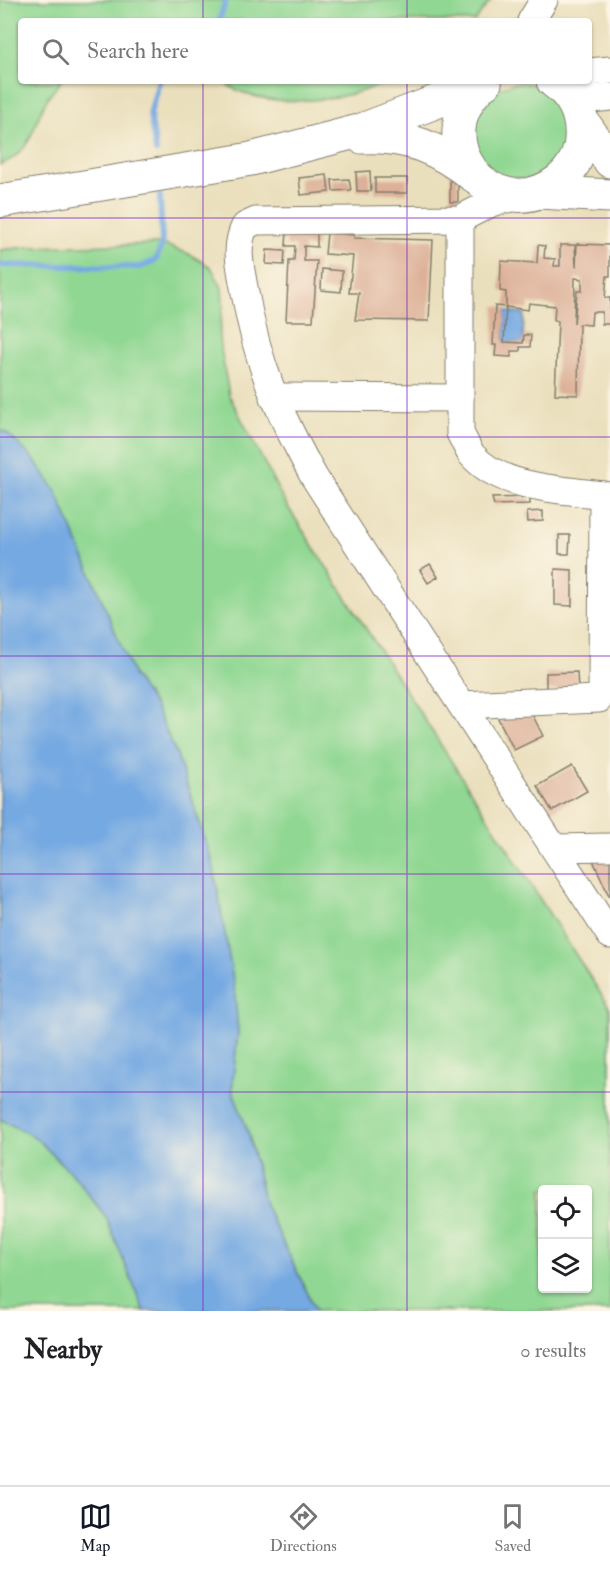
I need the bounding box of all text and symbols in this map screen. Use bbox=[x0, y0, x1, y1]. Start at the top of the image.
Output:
search box bbox=[18, 18, 592, 84]
icon: search bbox=[39, 35, 72, 68]
text: Search here bbox=[87, 37, 189, 65]
map controls bbox=[538, 1185, 592, 1293]
button: locate bbox=[538, 1185, 592, 1239]
button: layers bbox=[538, 1239, 592, 1293]
text: Nearby bbox=[24, 1334, 102, 1366]
text: 0 results bbox=[520, 1338, 586, 1363]
tab: Map bbox=[79, 1500, 112, 1556]
tab: Directions bbox=[270, 1500, 337, 1556]
tab: Saved bbox=[495, 1500, 531, 1556]

